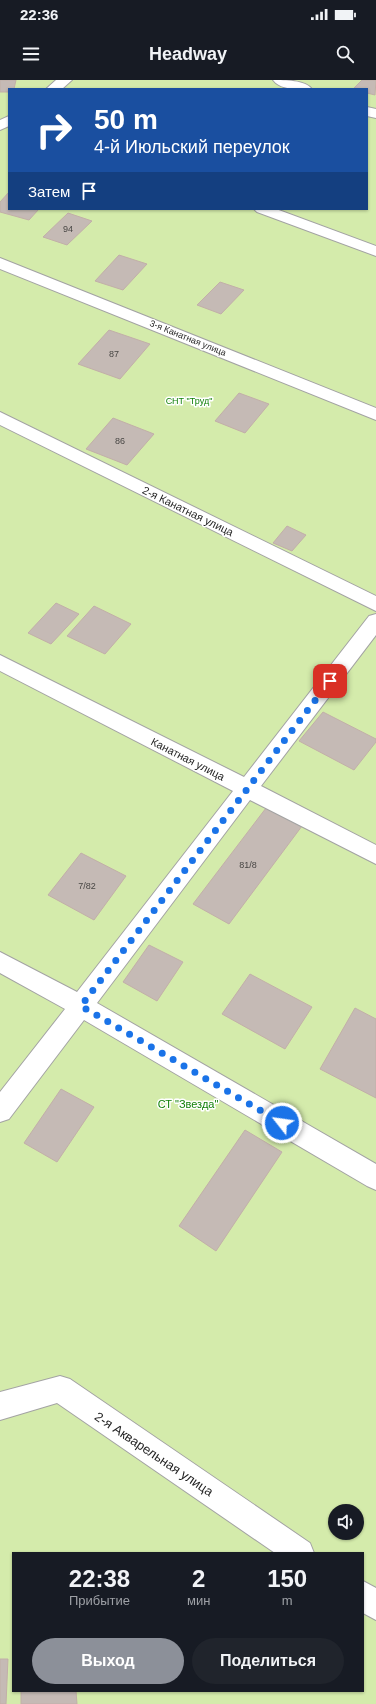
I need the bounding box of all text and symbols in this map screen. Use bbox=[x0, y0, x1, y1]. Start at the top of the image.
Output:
text: 22:36 bbox=[20, 6, 58, 23]
icon: menu bbox=[20, 43, 42, 65]
icon: search bbox=[334, 43, 356, 65]
text: Headway bbox=[149, 44, 227, 64]
icon: right bbox=[28, 104, 80, 156]
text: 50 m bbox=[94, 104, 158, 135]
text: 4-й Июльский переулок bbox=[94, 137, 290, 157]
icon: arrive bbox=[78, 180, 100, 202]
text: Затем bbox=[28, 183, 70, 200]
house number: 94 bbox=[63, 224, 73, 234]
street label: 3-я Канатная улица bbox=[148, 318, 228, 358]
house number: 87 bbox=[109, 349, 119, 359]
park label: СНТ "Труд" bbox=[166, 396, 212, 406]
house number: 86 bbox=[115, 436, 125, 446]
street label: 2-я Канатная улица bbox=[141, 484, 236, 539]
pin bbox=[313, 664, 347, 698]
icon: arrive bbox=[319, 670, 341, 692]
street label: Канатная улица bbox=[149, 735, 228, 783]
house number: 81/8 bbox=[239, 860, 257, 870]
house number: 7/82 bbox=[78, 881, 96, 891]
park label: СТ "Звезда" bbox=[158, 1098, 218, 1110]
position arrow bbox=[261, 1102, 303, 1144]
street label: 2-я Акварельная улица bbox=[92, 1409, 217, 1500]
map controls bbox=[328, 1504, 364, 1540]
button: sound bbox=[328, 1504, 364, 1540]
text: 22:38 bbox=[69, 1565, 130, 1592]
text: 2 bbox=[192, 1565, 205, 1592]
text: 150 bbox=[267, 1565, 307, 1592]
text: Прибытие bbox=[69, 1593, 130, 1608]
text: мин bbox=[187, 1593, 210, 1608]
text: m bbox=[282, 1593, 293, 1608]
button: Выход bbox=[32, 1638, 184, 1684]
button: Поделиться bbox=[192, 1638, 344, 1684]

